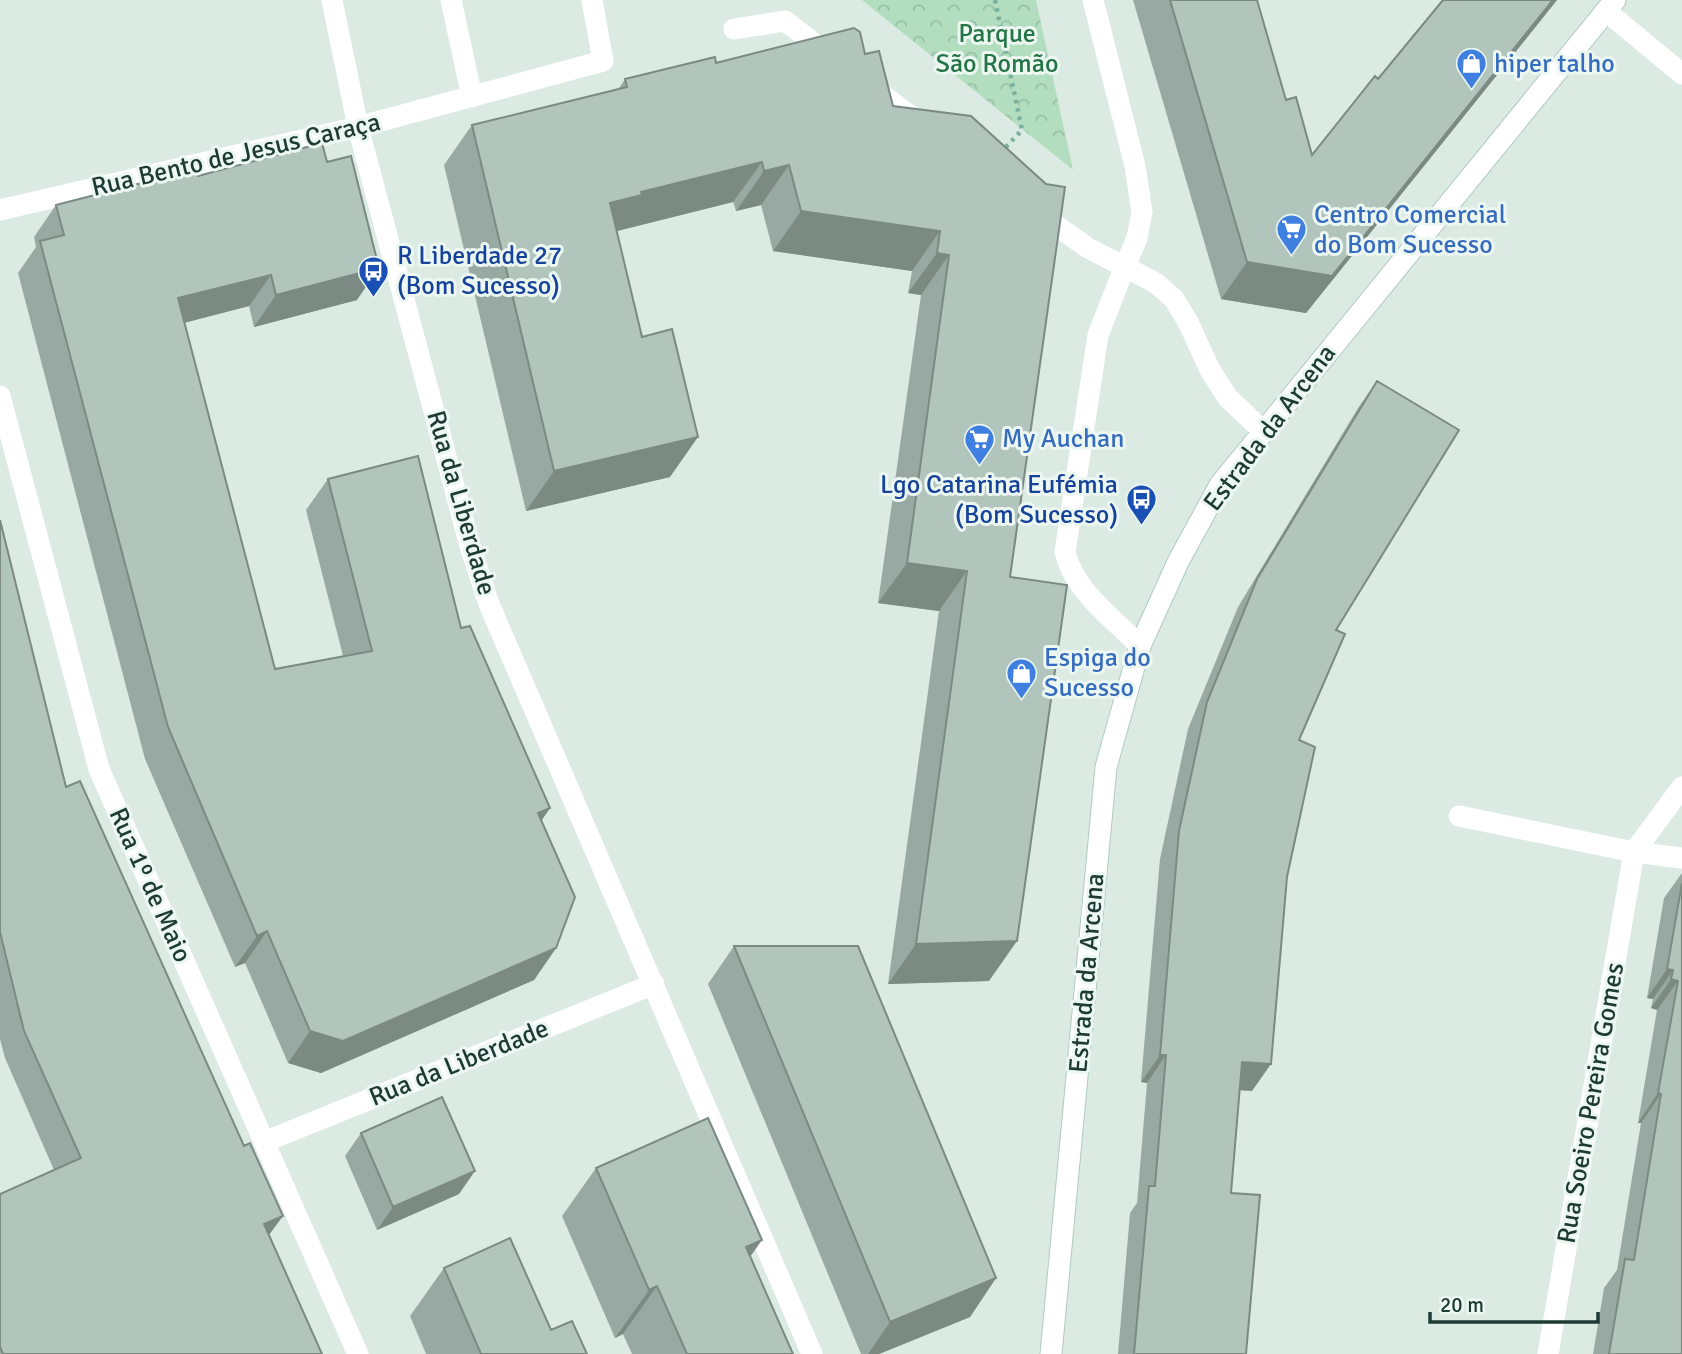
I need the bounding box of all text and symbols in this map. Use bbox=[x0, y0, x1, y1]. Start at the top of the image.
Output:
park label: Parque São Romão bbox=[936, 18, 1058, 80]
shop icon: hiper talho bbox=[1454, 47, 1488, 91]
place label: hiper talho bbox=[1494, 48, 1615, 80]
street label: Rua Bento de Jesus Caraça bbox=[88, 106, 384, 204]
place label: Centro Comercial do Bom Sucesso bbox=[1314, 199, 1506, 261]
supermarket icon: Centro Comercial do Bom Sucesso bbox=[1274, 213, 1308, 257]
place label: R Liberdade 27 (Bom Sucesso) bbox=[397, 240, 562, 302]
bus stop icon: R Liberdade 27 (Bom Sucesso) bbox=[357, 254, 391, 298]
street label: Estrada da Arcena bbox=[1197, 338, 1343, 518]
street label: Rua da Liberdade bbox=[419, 407, 503, 599]
supermarket icon: My Auchan bbox=[962, 422, 996, 466]
place label: My Auchan bbox=[1002, 423, 1124, 455]
place label: Lgo Catarina Eufémia (Bom Sucesso) bbox=[880, 469, 1118, 531]
bus stop icon: Lgo Catarina Eufémia (Bom Sucesso) bbox=[1124, 483, 1158, 527]
place label: Espiga do Sucesso bbox=[1044, 642, 1151, 704]
shop icon: Espiga do Sucesso bbox=[1004, 656, 1038, 700]
street label: Rua 1º de Maio bbox=[102, 803, 198, 967]
street label: Estrada da Arcena bbox=[1062, 872, 1112, 1074]
street label: Rua Soeiro Pereira Gomes bbox=[1551, 960, 1631, 1246]
street label: Rua da Liberdade bbox=[365, 1012, 553, 1114]
scale bar bbox=[1430, 1280, 1598, 1324]
text: 20 m bbox=[1440, 1292, 1484, 1318]

